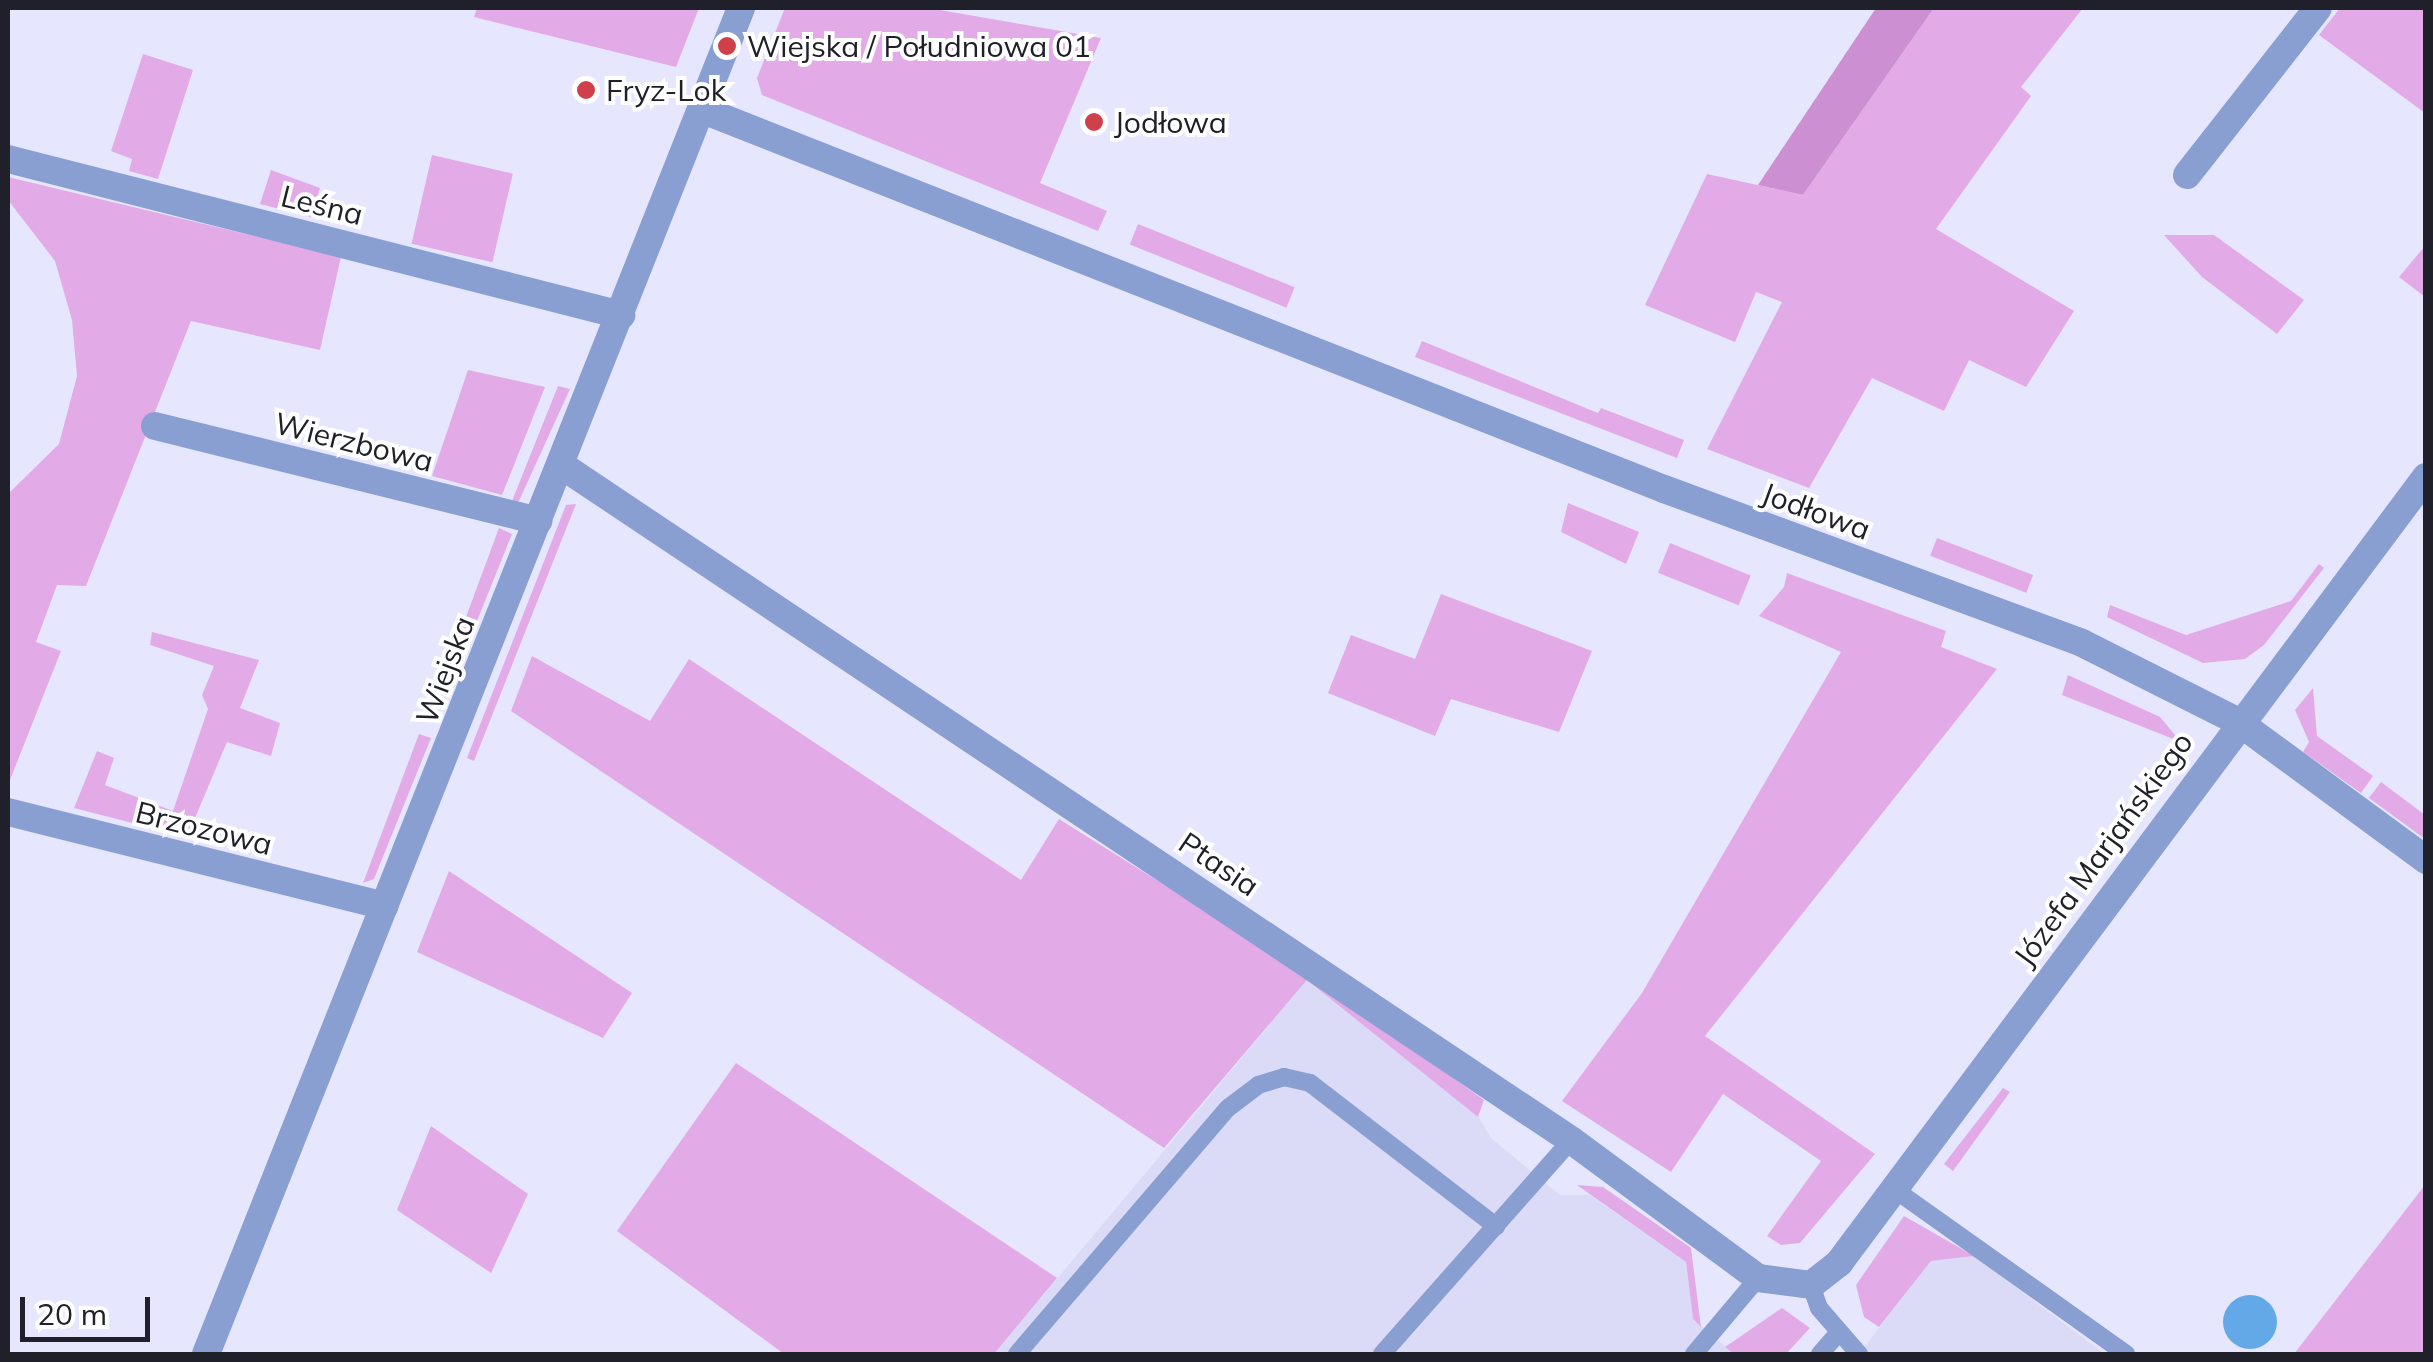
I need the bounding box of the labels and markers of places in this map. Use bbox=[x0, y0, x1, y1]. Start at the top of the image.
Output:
place label: Wiejska / Południowa 01 bbox=[747, 28, 1091, 64]
marker: Wiejska / Południowa 01 bbox=[716, 35, 738, 57]
place label: Fryz-Lok bbox=[606, 72, 726, 108]
marker: Fryz-Lok bbox=[575, 79, 597, 101]
place label: Jodłowa bbox=[1114, 104, 1227, 140]
marker: Jodłowa bbox=[1083, 111, 1105, 133]

